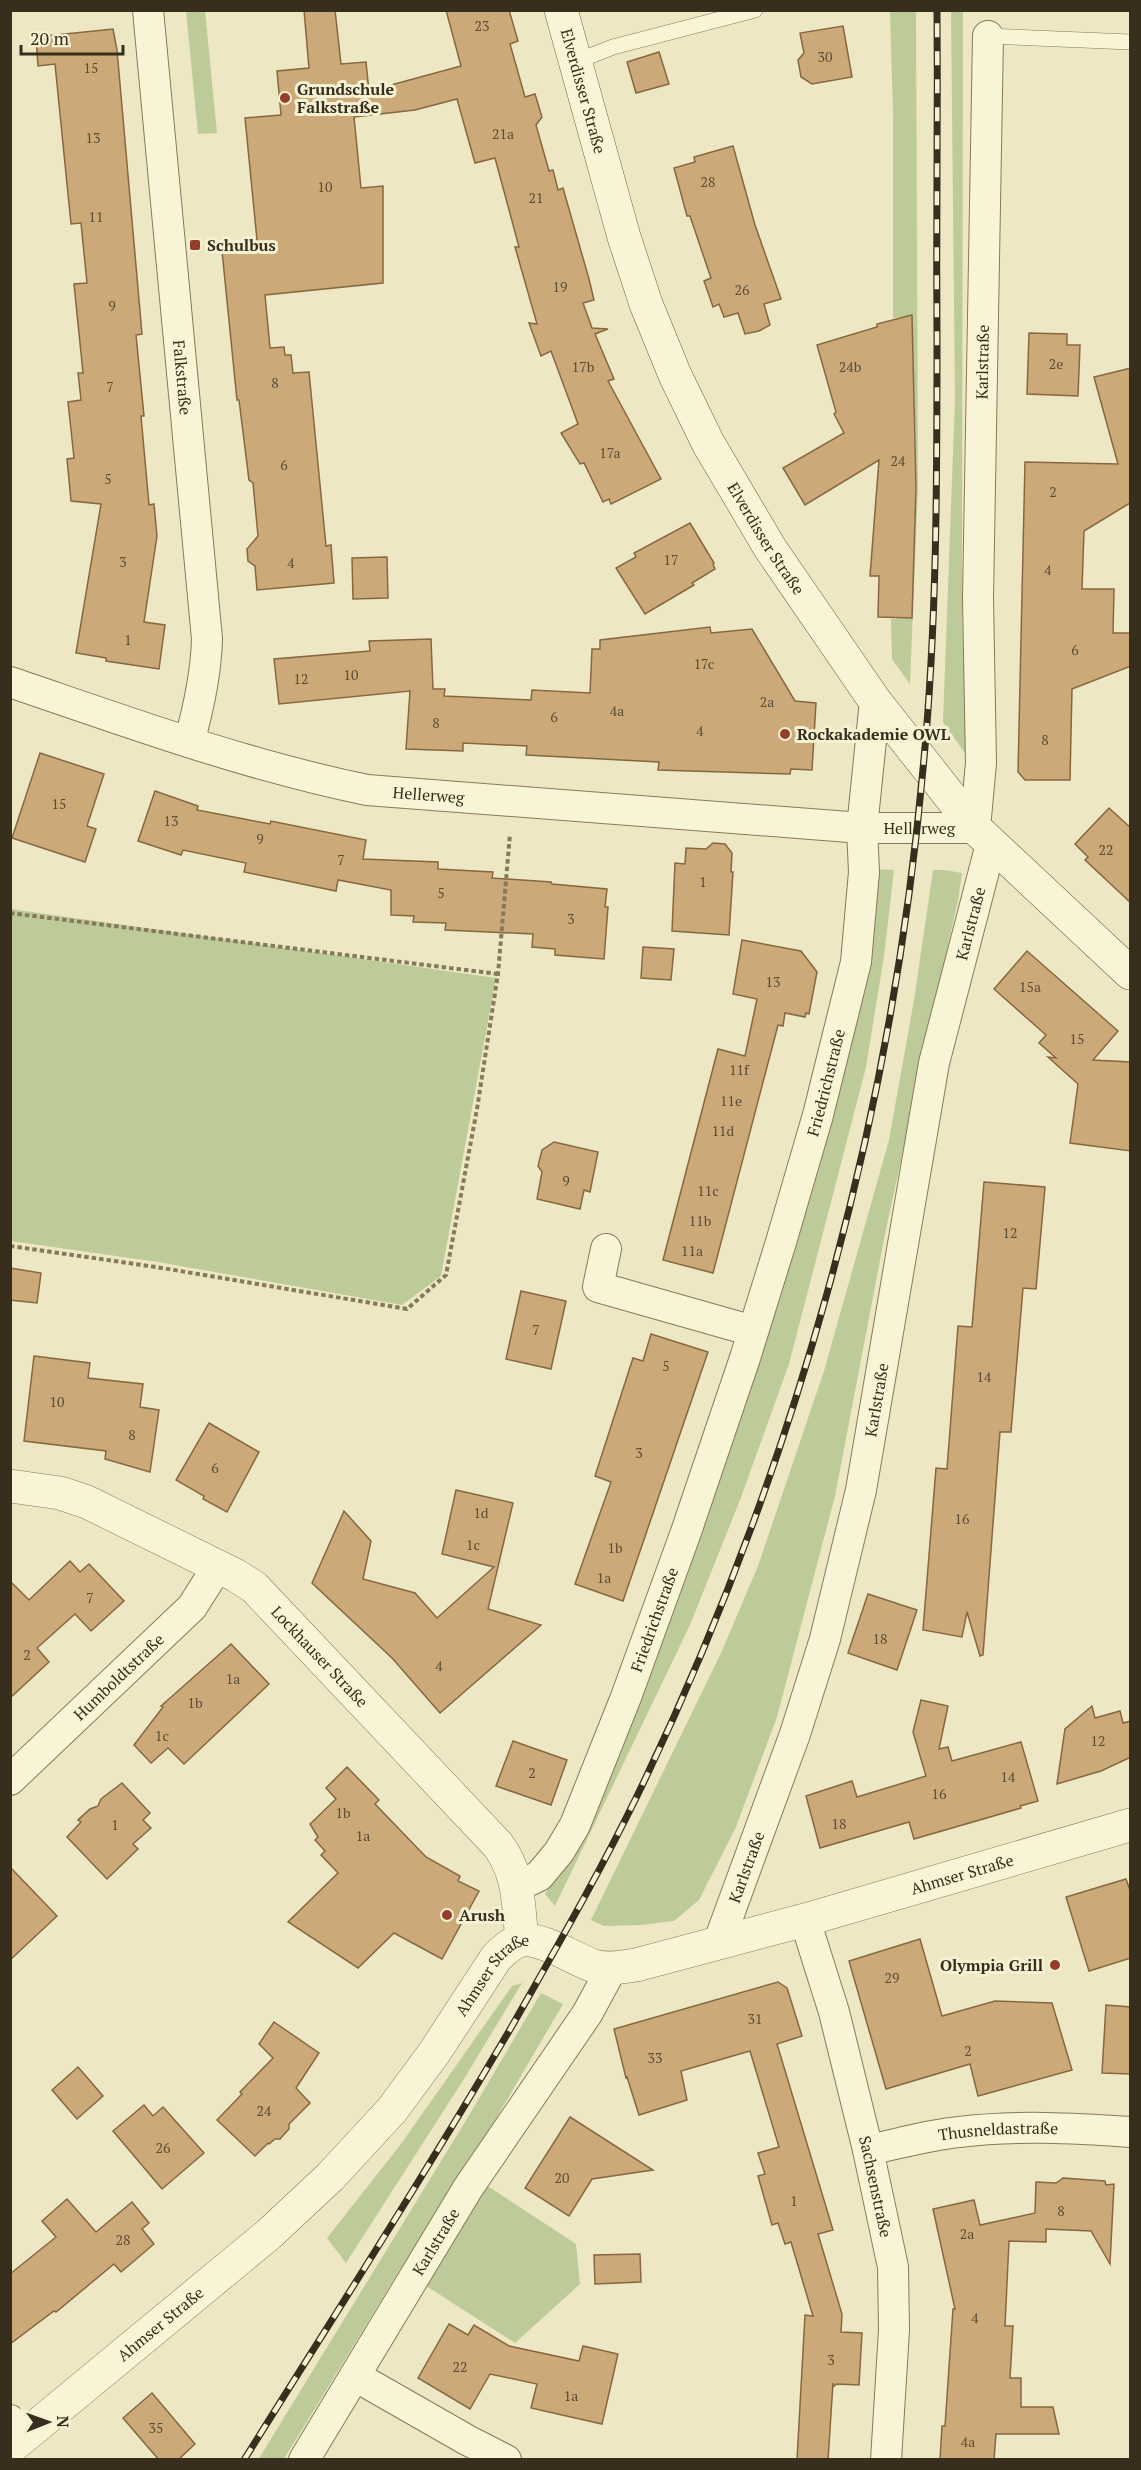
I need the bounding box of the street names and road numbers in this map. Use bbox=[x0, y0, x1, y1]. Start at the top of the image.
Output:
street label: Elverdisser Straße bbox=[556, 26, 611, 156]
street label: Karlstraße bbox=[971, 324, 994, 400]
street label: Falkstraße bbox=[168, 339, 197, 416]
street label: Elverdisser Straße bbox=[723, 478, 810, 599]
street label: Hellerweg bbox=[392, 781, 466, 808]
street label: Hellerweg bbox=[883, 817, 956, 839]
street label: Karlstraße bbox=[950, 884, 990, 962]
street label: Friedrichstraße bbox=[801, 1027, 850, 1139]
street label: Karlstraße bbox=[859, 1361, 894, 1439]
street label: Friedrichstraße bbox=[625, 1564, 683, 1675]
street label: Lockhauser Straße bbox=[266, 1601, 373, 1712]
street label: Humboldtstraße bbox=[69, 1628, 169, 1725]
street label: Karlstraße bbox=[723, 1828, 769, 1906]
street label: Ahmser Straße bbox=[908, 1849, 1016, 1900]
street label: Ahmser Straße bbox=[450, 1929, 529, 2020]
street label: Thusneldastraße bbox=[937, 2117, 1058, 2146]
street label: Sachsenstraße bbox=[854, 2133, 897, 2239]
street label: Karlstraße bbox=[407, 2204, 464, 2279]
street label: Ahmser Straße bbox=[112, 2281, 208, 2366]

